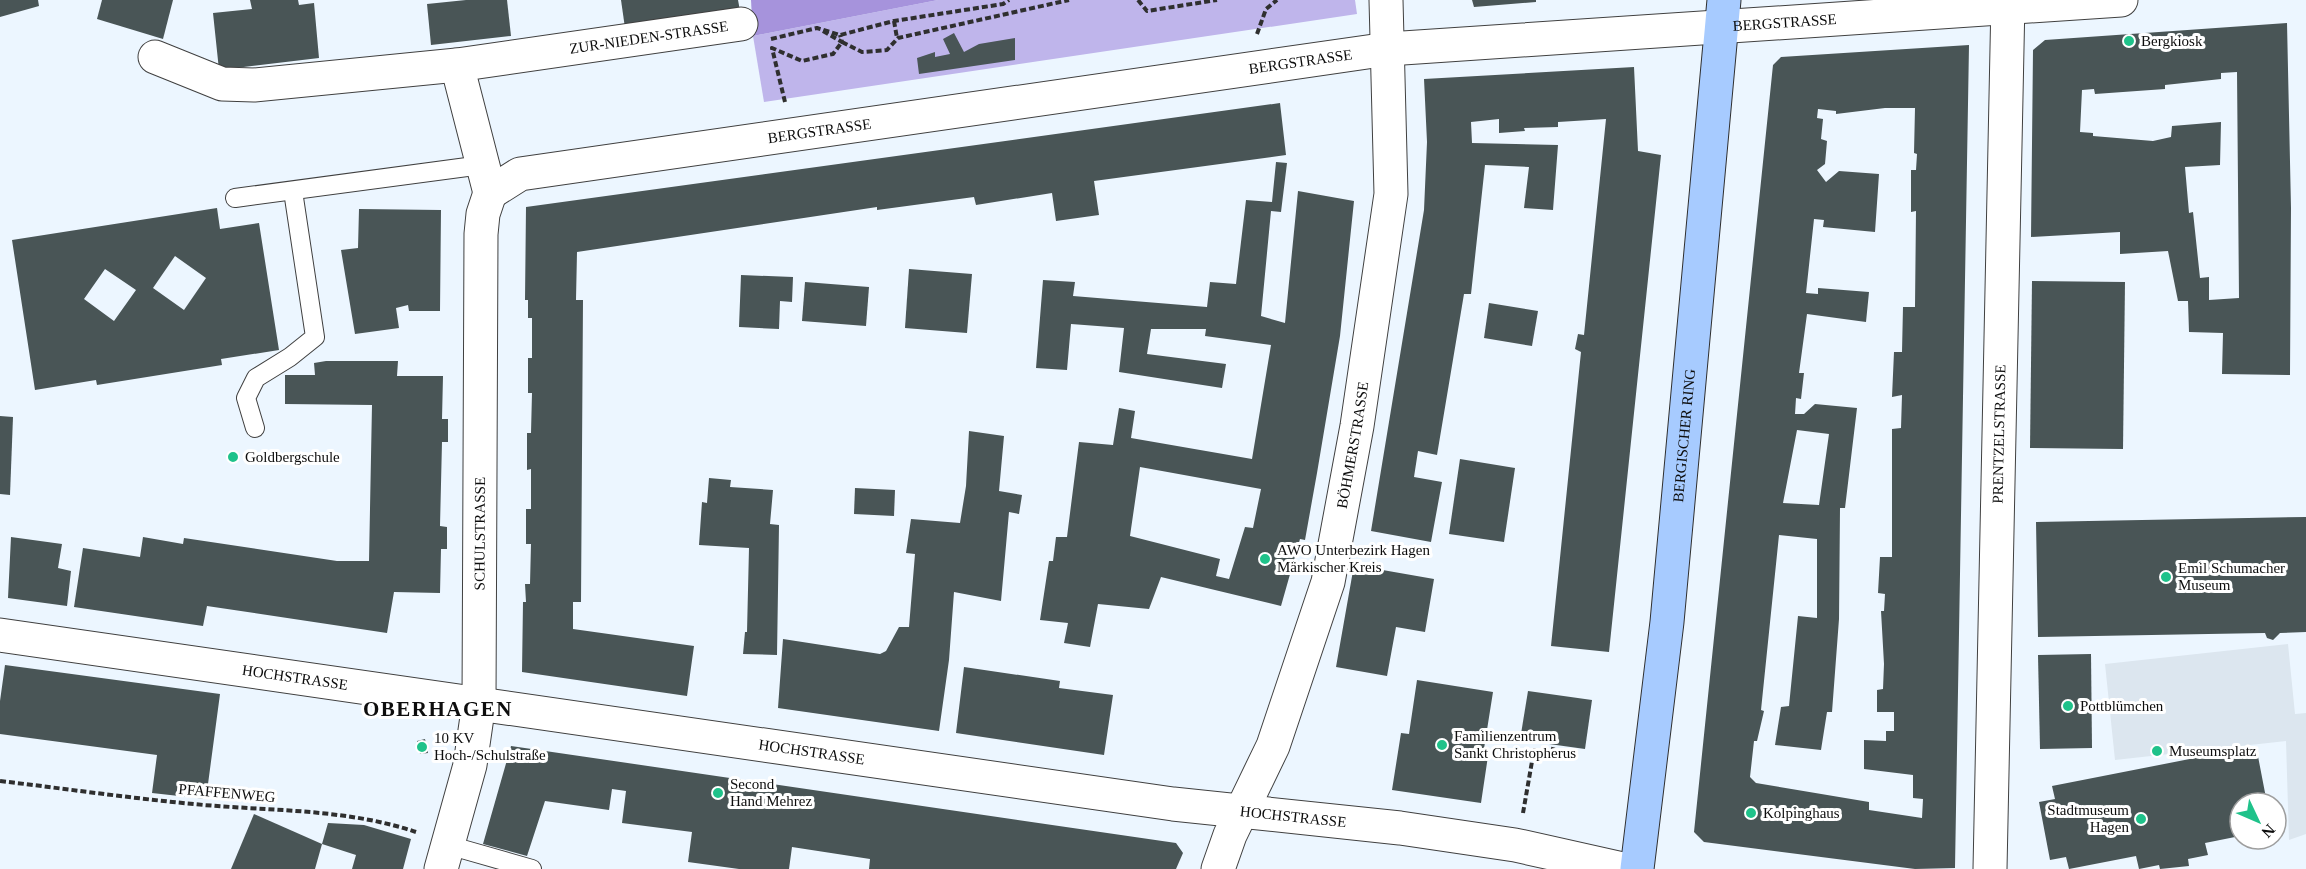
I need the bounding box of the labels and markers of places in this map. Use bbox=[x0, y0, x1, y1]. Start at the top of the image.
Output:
place label: Bergkiosk bbox=[2141, 33, 2203, 49]
marker: Bergkiosk bbox=[2122, 34, 2136, 48]
place label: Goldbergschule bbox=[245, 449, 340, 465]
marker: Goldbergschule bbox=[226, 450, 240, 464]
place label: AWO Unterbezirk Hagen Märkischer Kreis bbox=[1277, 542, 1430, 575]
marker: AWO Unterbezirk Hagen Märkischer Kreis bbox=[1258, 552, 1272, 566]
place label: Emil Schumacher Museum bbox=[2178, 560, 2285, 593]
marker: Emil Schumacher Museum bbox=[2159, 570, 2173, 584]
place label: Pottblümchen bbox=[2080, 698, 2164, 714]
marker: Pottblümchen bbox=[2061, 699, 2075, 713]
place label: Familienzentrum Sankt Christopherus bbox=[1454, 728, 1576, 761]
place label: 10 KV Hoch-/Schulstraße bbox=[434, 730, 546, 763]
marker: Familienzentrum Sankt Christopherus bbox=[1435, 738, 1449, 752]
marker: 10 KV Hoch-/Schulstraße bbox=[415, 740, 429, 754]
place label: Museumsplatz bbox=[2169, 743, 2257, 759]
marker: Museumsplatz bbox=[2150, 744, 2164, 758]
place label: Second Hand Mehrez bbox=[730, 776, 812, 809]
marker: Second Hand Mehrez bbox=[711, 786, 725, 800]
place label: Stadtmuseum Hagen bbox=[2047, 802, 2129, 835]
place label: Kolpinghaus bbox=[1763, 805, 1840, 821]
marker: Kolpinghaus bbox=[1744, 806, 1758, 820]
marker: Stadtmuseum Hagen bbox=[2134, 812, 2148, 826]

